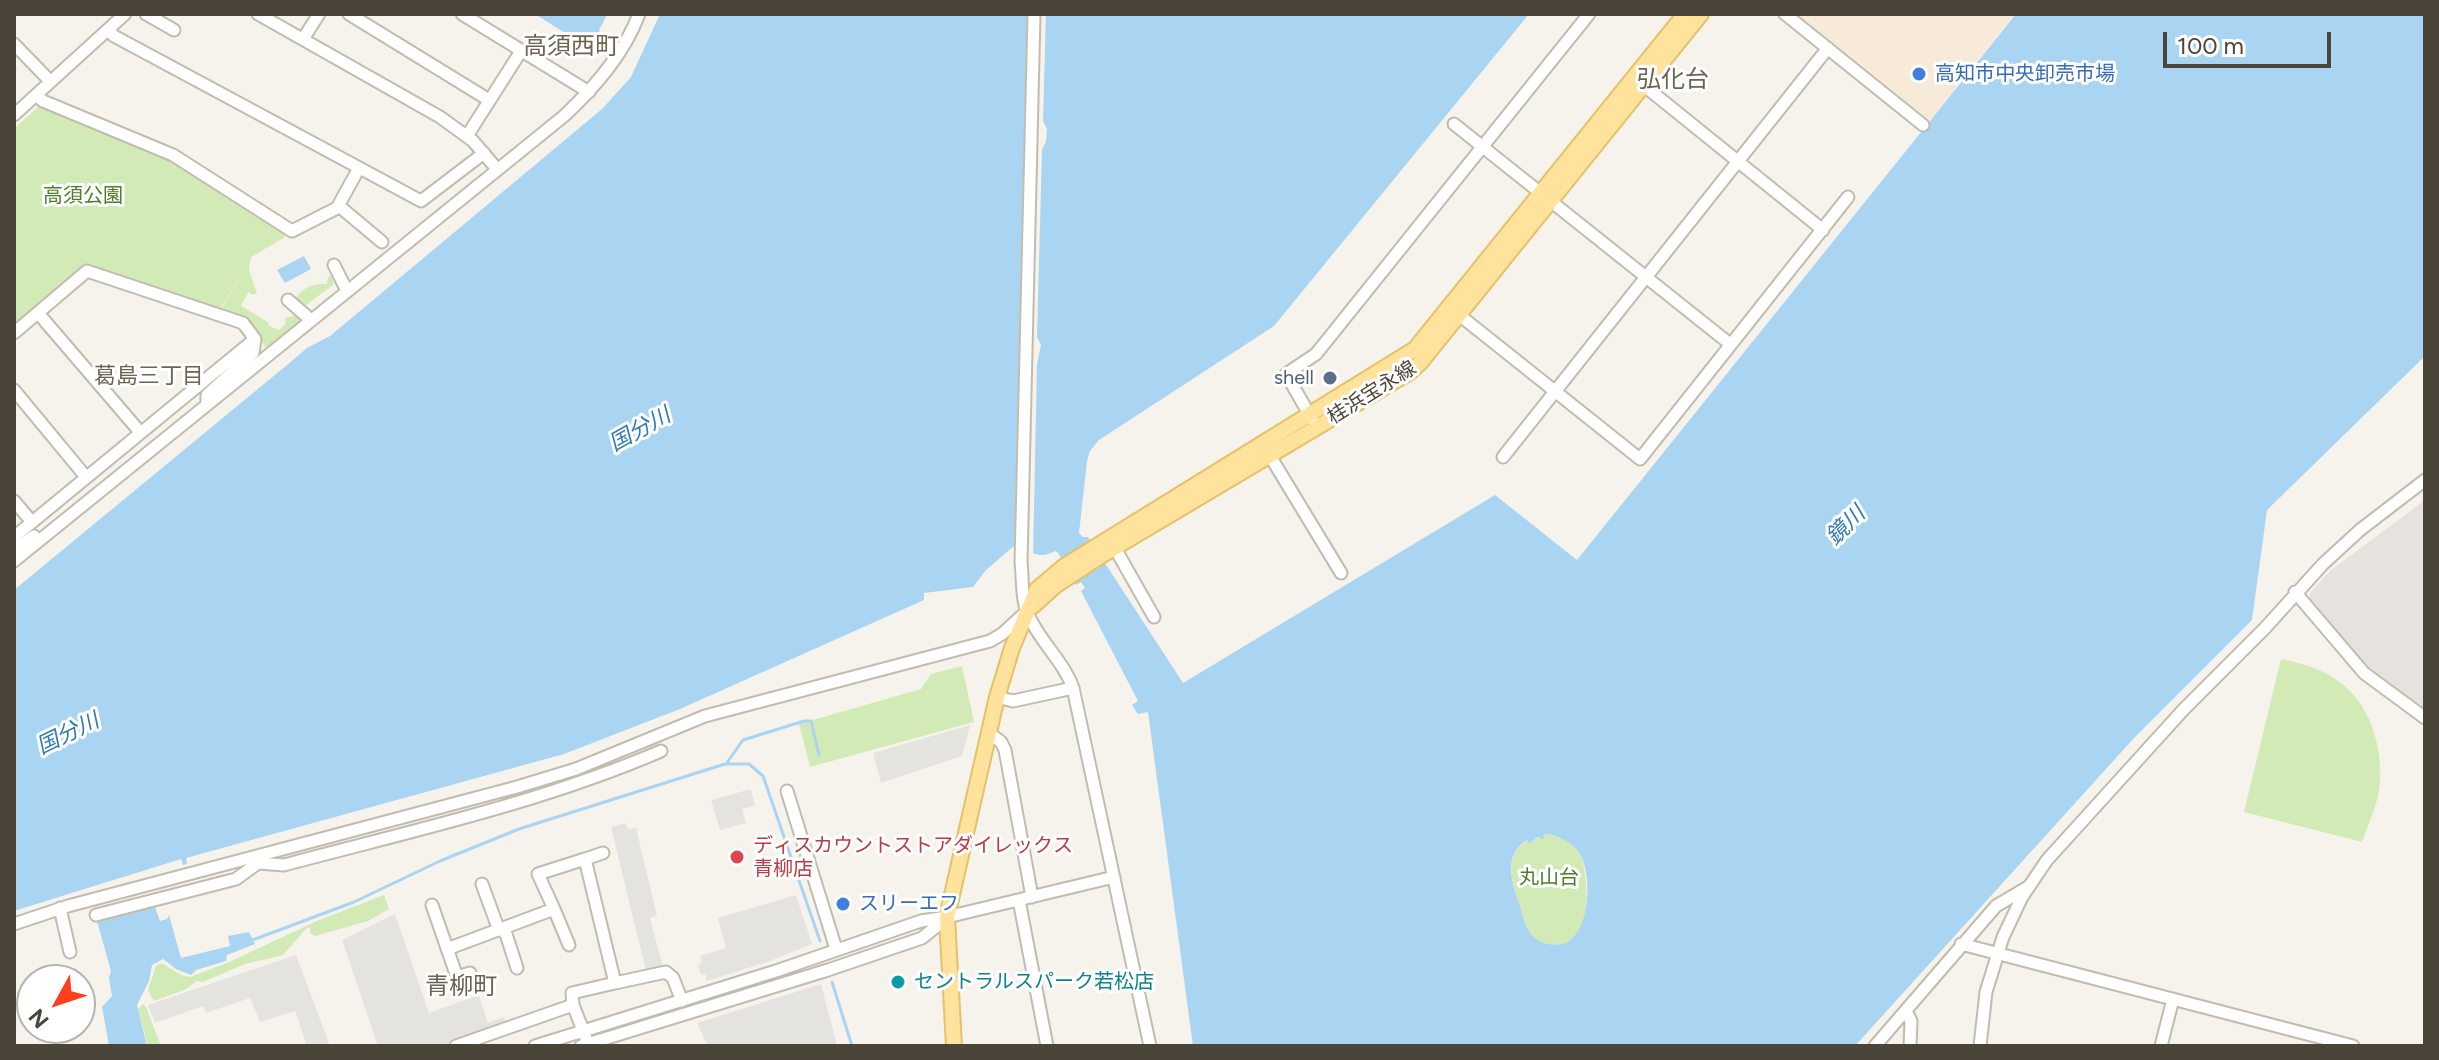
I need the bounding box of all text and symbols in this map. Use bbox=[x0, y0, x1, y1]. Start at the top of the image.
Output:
scale bar bbox=[2167, 16, 2335, 66]
text: 100 m bbox=[2177, 31, 2244, 60]
district label: 高須西町 bbox=[523, 33, 619, 61]
place label: 高知市中央卸売市場 bbox=[1935, 62, 2115, 86]
marker: 高知市中央卸売市場 bbox=[1910, 65, 1928, 83]
district label: 弘化台 bbox=[1637, 66, 1709, 94]
park label: 高須公園 bbox=[43, 184, 123, 208]
street label: 桂浜宝永線 bbox=[1323, 356, 1421, 430]
district label: 葛島三丁目 bbox=[94, 364, 204, 390]
place label: shell bbox=[1274, 366, 1314, 390]
marker: shell bbox=[1321, 369, 1339, 387]
water label: 国分川 bbox=[605, 402, 675, 458]
water label: 鏡川 bbox=[1821, 501, 1871, 551]
water label: 国分川 bbox=[33, 708, 103, 760]
place label: ディスカウントストアダイレックス 青柳店 bbox=[753, 834, 1073, 881]
marker: ディスカウントストアダイレックス 青柳店 bbox=[728, 848, 746, 866]
park label: 丸山台 bbox=[1519, 866, 1579, 890]
place label: スリーエフ bbox=[859, 892, 959, 916]
marker: スリーエフ bbox=[834, 895, 852, 913]
north arrow bbox=[16, 964, 96, 1044]
place label: セントラルスパーク若松店 bbox=[914, 970, 1154, 994]
district label: 青柳町 bbox=[425, 973, 497, 1001]
marker: セントラルスパーク若松店 bbox=[889, 973, 907, 991]
text: N bbox=[23, 1003, 55, 1034]

